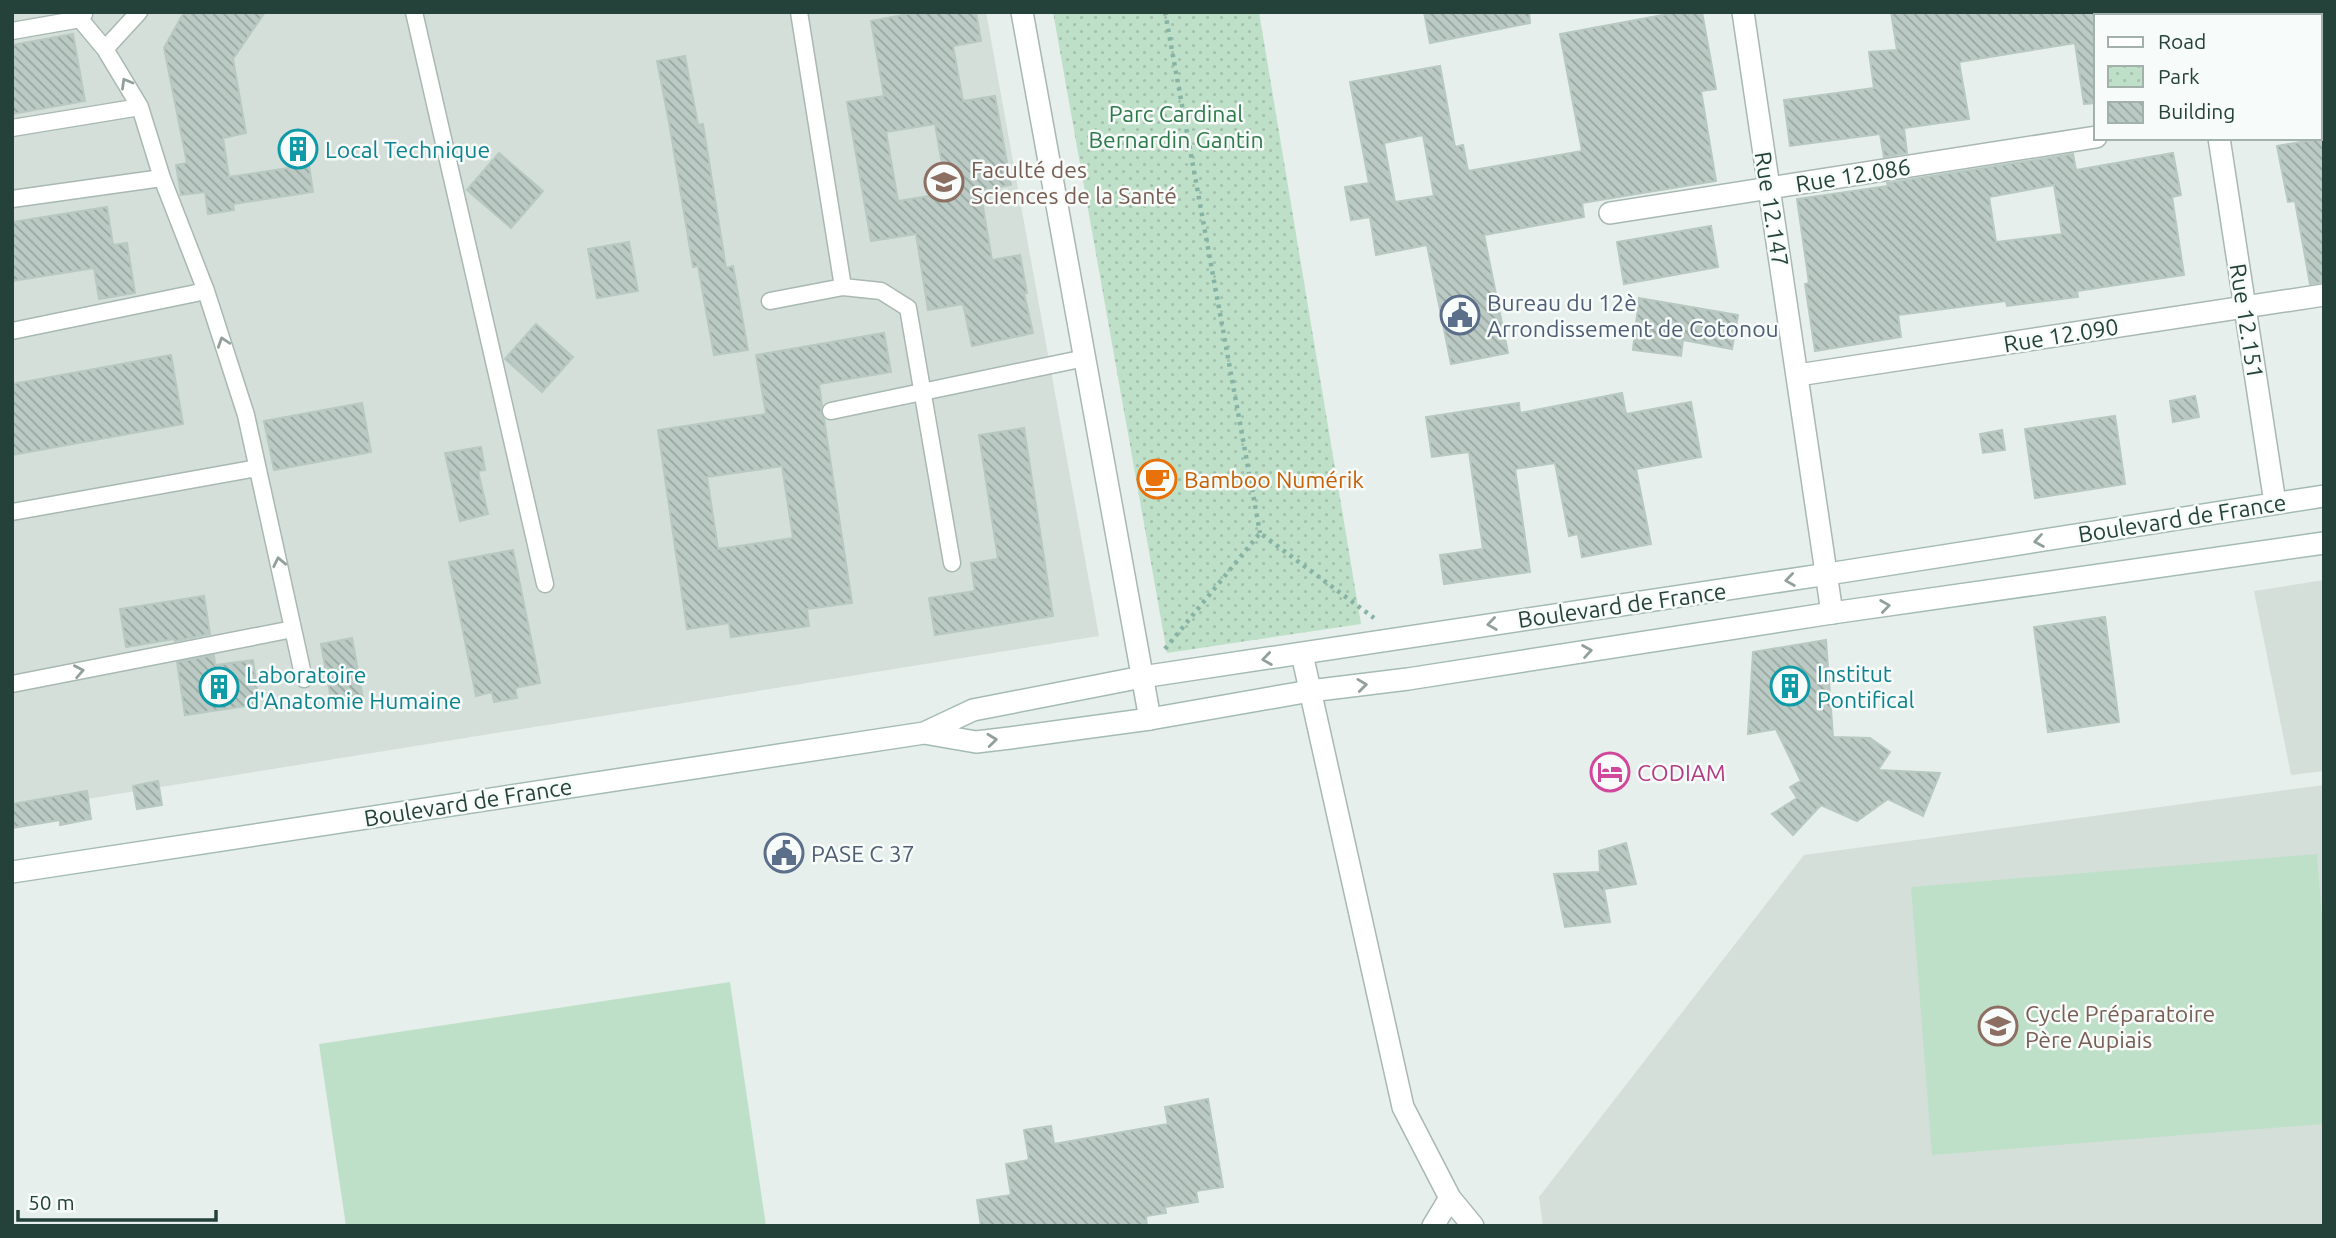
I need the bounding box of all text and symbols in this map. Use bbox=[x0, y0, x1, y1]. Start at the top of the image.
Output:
legend bbox=[2094, 14, 2322, 140]
text: Road bbox=[2158, 29, 2206, 53]
text: Park bbox=[2158, 64, 2200, 88]
one-way arrow bbox=[121, 78, 134, 91]
text: Building bbox=[2158, 99, 2235, 123]
park label: Parc Cardinal Bernardin Gantin bbox=[1088, 101, 1264, 152]
building icon: Local Technique bbox=[277, 128, 319, 170]
place label: Local Technique bbox=[325, 137, 490, 162]
street label: Rue 12.147 bbox=[1751, 150, 1793, 268]
street label: Rue 12.086 bbox=[1794, 154, 1912, 196]
place label: Faculté des Sciences de la Santé bbox=[971, 157, 1177, 208]
school or university icon: Faculté des Sciences de la Santé bbox=[923, 161, 965, 203]
street label: Rue 12.151 bbox=[2226, 262, 2268, 380]
place label: Bureau du 12è Arrondissement de Cotonou bbox=[1487, 290, 1779, 341]
public building icon: Bureau du 12è Arrondissement de Cotonou bbox=[1439, 294, 1481, 336]
street label: Rue 12.090 bbox=[2002, 314, 2120, 356]
one-way arrow bbox=[217, 336, 231, 348]
cafe icon: Bamboo Numérik bbox=[1136, 458, 1178, 500]
place label: Bamboo Numérik bbox=[1184, 467, 1364, 492]
street label: Boulevard de France bbox=[2076, 489, 2288, 547]
one-way arrow bbox=[2033, 533, 2044, 548]
one-way arrow bbox=[273, 556, 288, 568]
one-way arrow bbox=[1784, 572, 1795, 587]
street label: Boulevard de France bbox=[1516, 578, 1728, 632]
one-way arrow bbox=[1879, 599, 1890, 614]
one-way arrow bbox=[1486, 616, 1498, 631]
one-way arrow bbox=[1581, 644, 1593, 659]
one-way arrow bbox=[1261, 652, 1273, 667]
place label: Institut Pontifical bbox=[1817, 661, 1915, 712]
place label: Laboratoire d'Anatomie Humaine bbox=[246, 662, 462, 713]
one-way arrow bbox=[73, 664, 85, 679]
building icon: Institut Pontifical bbox=[1769, 665, 1811, 707]
building icon: Laboratoire d'Anatomie Humaine bbox=[198, 666, 240, 708]
one-way arrow bbox=[1356, 677, 1368, 692]
one-way arrow bbox=[986, 733, 998, 748]
hotel icon: CODIAM bbox=[1589, 751, 1631, 793]
place label: CODIAM bbox=[1637, 760, 1726, 785]
street label: Boulevard de France bbox=[362, 773, 574, 831]
public building icon: PASE C 37 bbox=[763, 832, 805, 874]
place label: PASE C 37 bbox=[811, 841, 915, 866]
place label: Cycle Préparatoire Père Aupiais bbox=[2025, 1001, 2215, 1052]
school or university icon: Cycle Préparatoire Père Aupiais bbox=[1977, 1005, 2019, 1047]
scale bar bbox=[18, 1178, 215, 1222]
text: 50 m bbox=[28, 1190, 75, 1214]

